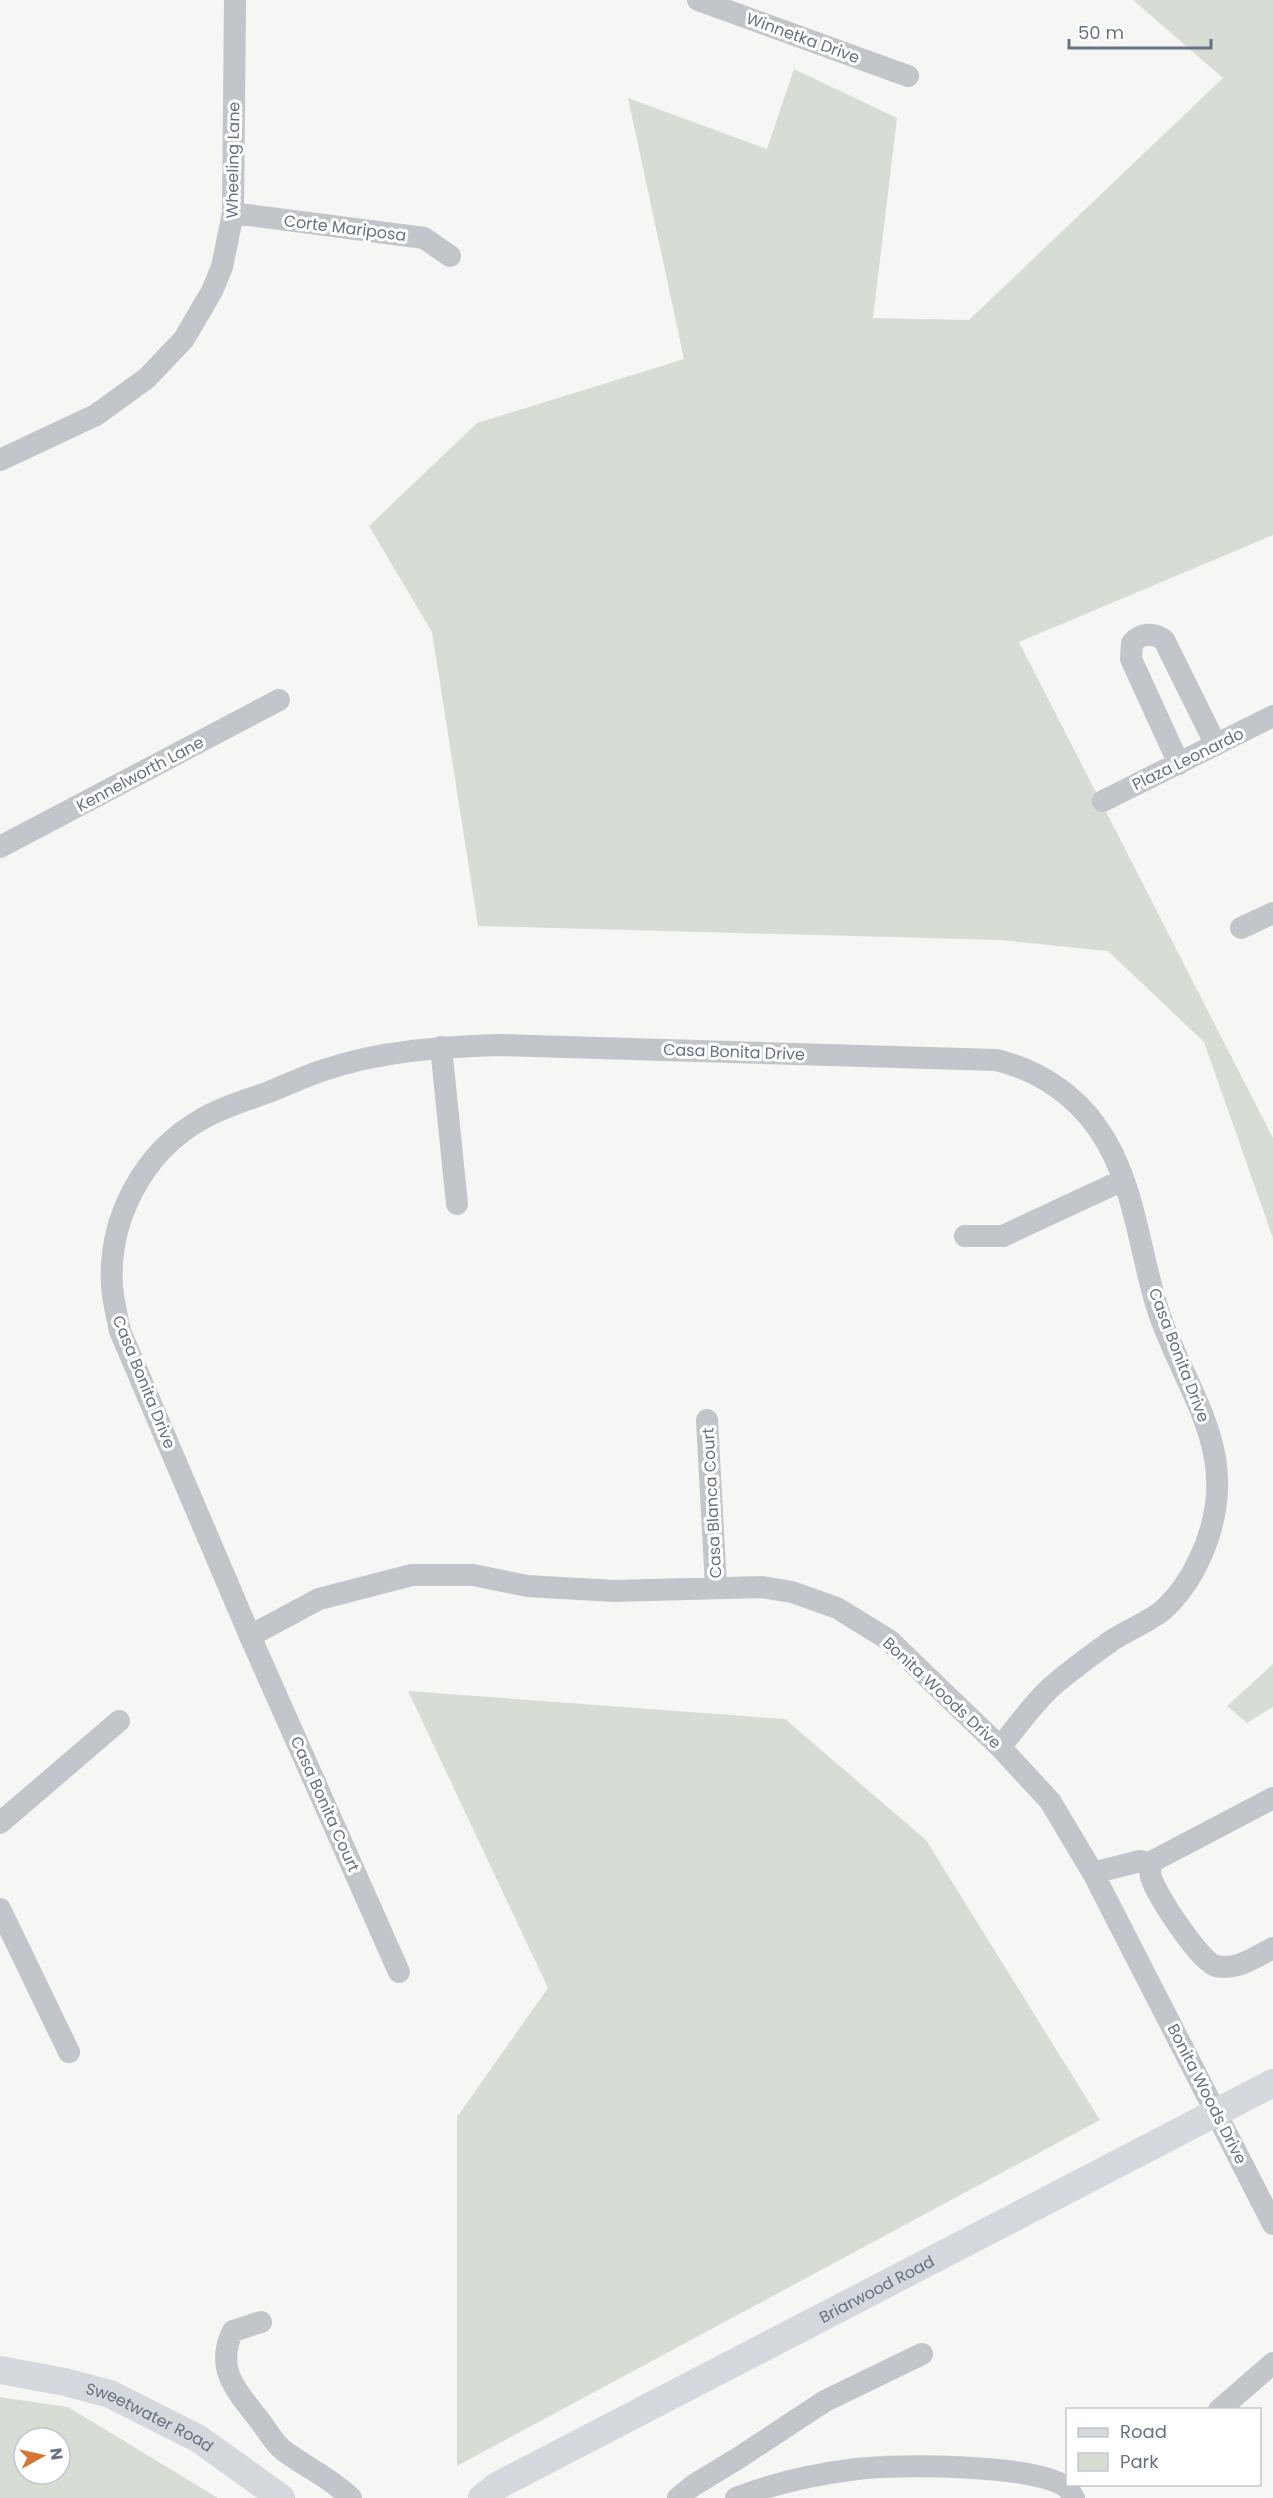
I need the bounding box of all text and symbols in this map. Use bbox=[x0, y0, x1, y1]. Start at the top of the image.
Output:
street label: Winnetka Drive bbox=[743, 7, 863, 69]
scale bar bbox=[1069, 12, 1212, 50]
text: 50 m bbox=[1078, 20, 1124, 45]
street label: Wheeling Lane bbox=[220, 101, 246, 219]
street label: Corte Mariposa bbox=[282, 209, 408, 247]
street label: Plaza Leonardo bbox=[1128, 722, 1248, 796]
street label: Kennelworth Lane bbox=[72, 731, 208, 817]
street label: Casa Bonita Drive bbox=[663, 1038, 805, 1066]
street label: Casa Bonita Drive bbox=[1143, 1285, 1215, 1425]
street label: Casa Bonita Drive bbox=[107, 1312, 181, 1452]
street label: Casa Blanca Court bbox=[697, 1427, 727, 1579]
street label: Bonita Woods Drive bbox=[878, 1632, 1006, 1754]
street label: Casa Bonita Court bbox=[285, 1732, 365, 1876]
street label: Bonita Woods Drive bbox=[1162, 2020, 1252, 2168]
street label: Briarwood Road bbox=[815, 2249, 938, 2328]
street label: Sweetwater Road bbox=[83, 2377, 218, 2457]
legend bbox=[1066, 2408, 1261, 2486]
text: Road bbox=[1120, 2419, 1167, 2444]
north arrow bbox=[12, 2426, 72, 2486]
text: N bbox=[44, 2446, 69, 2462]
text: Park bbox=[1120, 2449, 1159, 2474]

